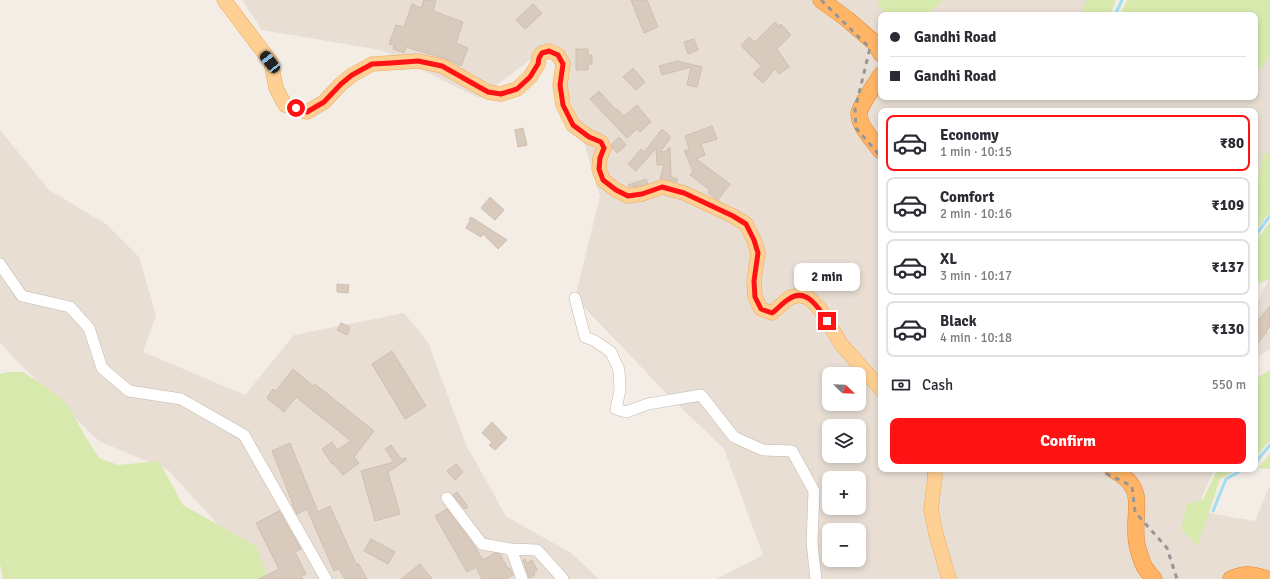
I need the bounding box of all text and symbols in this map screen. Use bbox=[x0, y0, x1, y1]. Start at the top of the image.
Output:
text: Gandhi Road bbox=[914, 28, 996, 46]
car bbox=[258, 49, 282, 75]
text: Gandhi Road bbox=[914, 67, 996, 85]
route start bbox=[287, 99, 305, 117]
icon: car bbox=[892, 125, 928, 161]
text: Economy bbox=[940, 126, 999, 144]
text: ₹80 bbox=[1220, 134, 1244, 152]
text: 1 min · 10:15 bbox=[940, 144, 1012, 160]
icon: car bbox=[892, 187, 928, 223]
text: Comfort bbox=[940, 188, 994, 206]
text: ₹109 bbox=[1212, 196, 1244, 214]
text: 2 min · 10:16 bbox=[940, 206, 1012, 222]
icon: car bbox=[892, 249, 928, 285]
text: XL bbox=[940, 250, 957, 268]
text: ₹137 bbox=[1212, 258, 1244, 276]
callout: 2 min bbox=[794, 263, 860, 291]
text: 3 min · 10:17 bbox=[940, 268, 1012, 284]
text: 2 min bbox=[811, 269, 843, 285]
icon: car bbox=[892, 311, 928, 347]
route end bbox=[818, 312, 836, 330]
text: Black bbox=[940, 312, 977, 330]
text: ₹130 bbox=[1212, 320, 1244, 338]
text: 4 min · 10:18 bbox=[940, 330, 1012, 346]
north arrow bbox=[822, 367, 866, 411]
map controls bbox=[822, 367, 866, 567]
icon: cash bbox=[890, 374, 912, 396]
text: Cash bbox=[922, 376, 953, 394]
text: 550 m bbox=[1212, 377, 1246, 393]
button: Confirm bbox=[890, 418, 1246, 464]
button: layers bbox=[822, 419, 866, 463]
button: + bbox=[822, 471, 866, 515]
button: − bbox=[822, 523, 866, 567]

